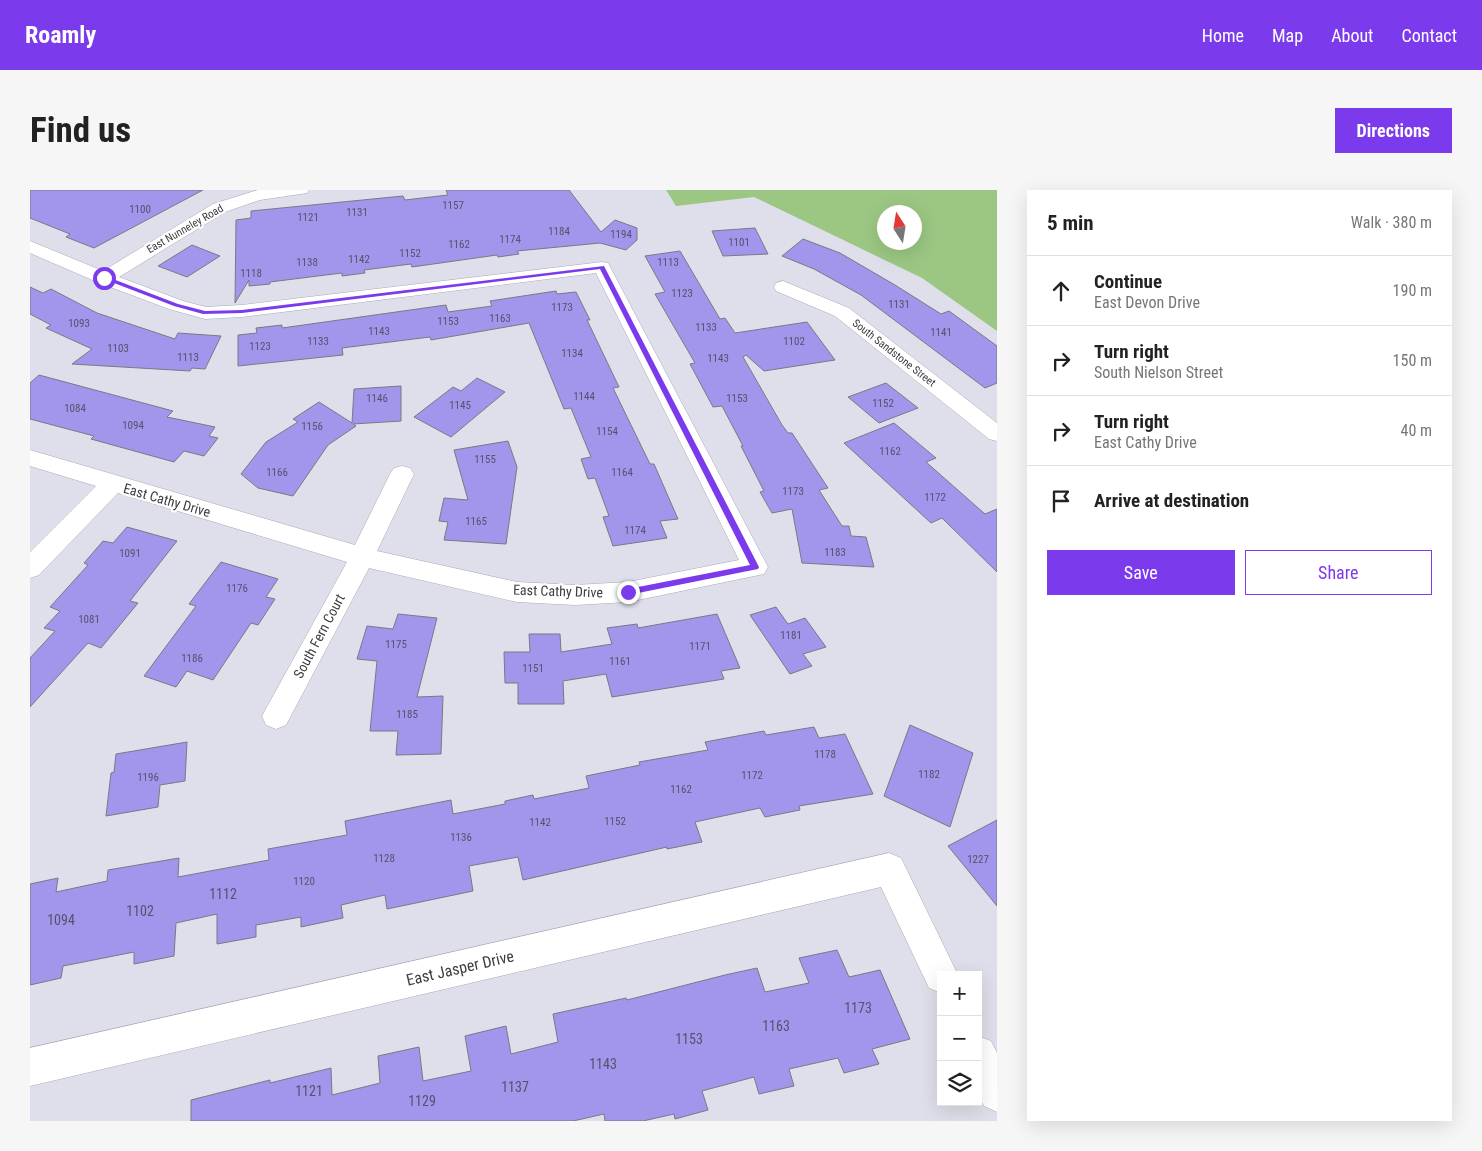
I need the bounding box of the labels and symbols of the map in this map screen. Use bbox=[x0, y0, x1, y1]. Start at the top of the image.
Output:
house number: 1157 bbox=[442, 199, 464, 212]
street label: East Nunneley Road bbox=[144, 202, 226, 256]
house number: 1100 bbox=[129, 203, 151, 216]
north arrow bbox=[877, 205, 922, 250]
house number: 1131 bbox=[346, 206, 368, 219]
house number: 1121 bbox=[297, 211, 319, 224]
house number: 1184 bbox=[548, 225, 570, 238]
house number: 1194 bbox=[610, 228, 632, 241]
house number: 1174 bbox=[499, 233, 521, 246]
house number: 1101 bbox=[728, 236, 750, 249]
house number: 1162 bbox=[448, 238, 470, 251]
house number: 1152 bbox=[399, 247, 421, 260]
house number: 1142 bbox=[348, 253, 370, 266]
house number: 1138 bbox=[296, 256, 318, 269]
house number: 1113 bbox=[657, 256, 679, 269]
route start bbox=[93, 267, 116, 290]
house number: 1118 bbox=[240, 267, 262, 280]
house number: 1123 bbox=[671, 287, 693, 300]
house number: 1131 bbox=[888, 298, 910, 311]
house number: 1173 bbox=[551, 301, 573, 314]
house number: 1163 bbox=[489, 312, 511, 325]
house number: 1153 bbox=[437, 315, 459, 328]
house number: 1093 bbox=[68, 317, 90, 330]
street label: South Sandstone Street bbox=[850, 317, 938, 389]
house number: 1133 bbox=[695, 321, 717, 334]
house number: 1143 bbox=[368, 325, 390, 338]
house number: 1141 bbox=[930, 326, 952, 339]
house number: 1133 bbox=[307, 335, 329, 348]
house number: 1102 bbox=[783, 335, 805, 348]
house number: 1123 bbox=[249, 340, 271, 353]
house number: 1103 bbox=[107, 342, 129, 355]
house number: 1134 bbox=[561, 347, 583, 360]
house number: 1113 bbox=[177, 351, 199, 364]
house number: 1143 bbox=[707, 352, 729, 365]
house number: 1144 bbox=[573, 390, 595, 403]
house number: 1146 bbox=[366, 392, 388, 405]
house number: 1153 bbox=[726, 392, 748, 405]
house number: 1152 bbox=[872, 397, 894, 410]
house number: 1145 bbox=[449, 399, 471, 412]
house number: 1084 bbox=[64, 402, 86, 415]
house number: 1094 bbox=[122, 419, 144, 432]
house number: 1156 bbox=[301, 420, 323, 433]
house number: 1154 bbox=[596, 425, 618, 438]
house number: 1162 bbox=[879, 445, 901, 458]
house number: 1155 bbox=[474, 453, 496, 466]
house number: 1166 bbox=[266, 466, 288, 479]
house number: 1164 bbox=[611, 466, 633, 479]
street label: East Cathy Drive bbox=[122, 480, 213, 520]
house number: 1173 bbox=[782, 485, 804, 498]
house number: 1172 bbox=[924, 491, 946, 504]
house number: 1165 bbox=[465, 515, 487, 528]
house number: 1174 bbox=[624, 524, 646, 537]
house number: 1183 bbox=[824, 546, 846, 559]
house number: 1091 bbox=[119, 547, 141, 560]
street label: East Cathy Drive bbox=[513, 581, 604, 601]
route end bbox=[617, 581, 640, 604]
house number: 1176 bbox=[226, 582, 248, 595]
street label: South Fern Court bbox=[290, 591, 348, 681]
house number: 1081 bbox=[78, 613, 100, 626]
house number: 1181 bbox=[780, 629, 802, 642]
house number: 1175 bbox=[385, 638, 407, 651]
house number: 1171 bbox=[689, 640, 711, 653]
house number: 1186 bbox=[181, 652, 203, 665]
house number: 1161 bbox=[609, 655, 631, 668]
house number: 1151 bbox=[522, 662, 544, 675]
house number: 1185 bbox=[396, 708, 418, 721]
house number: 1178 bbox=[814, 748, 836, 761]
house number: 1182 bbox=[918, 768, 940, 781]
house number: 1172 bbox=[741, 769, 763, 782]
house number: 1196 bbox=[137, 771, 159, 784]
house number: 1162 bbox=[670, 783, 692, 796]
house number: 1152 bbox=[604, 815, 626, 828]
house number: 1142 bbox=[529, 816, 551, 829]
house number: 1136 bbox=[450, 831, 472, 844]
house number: 1128 bbox=[373, 852, 395, 865]
house number: 1227 bbox=[967, 853, 989, 866]
house number: 1120 bbox=[293, 875, 315, 888]
house number: 1112 bbox=[209, 886, 237, 902]
house number: 1102 bbox=[126, 903, 154, 919]
house number: 1094 bbox=[47, 912, 75, 928]
street label: East Jasper Drive bbox=[404, 946, 516, 990]
house number: 1173 bbox=[844, 1000, 872, 1016]
house number: 1163 bbox=[762, 1018, 790, 1034]
house number: 1153 bbox=[675, 1031, 703, 1047]
house number: 1143 bbox=[589, 1056, 617, 1072]
house number: 1137 bbox=[501, 1079, 529, 1095]
house number: 1121 bbox=[295, 1083, 323, 1099]
house number: 1129 bbox=[408, 1093, 436, 1109]

